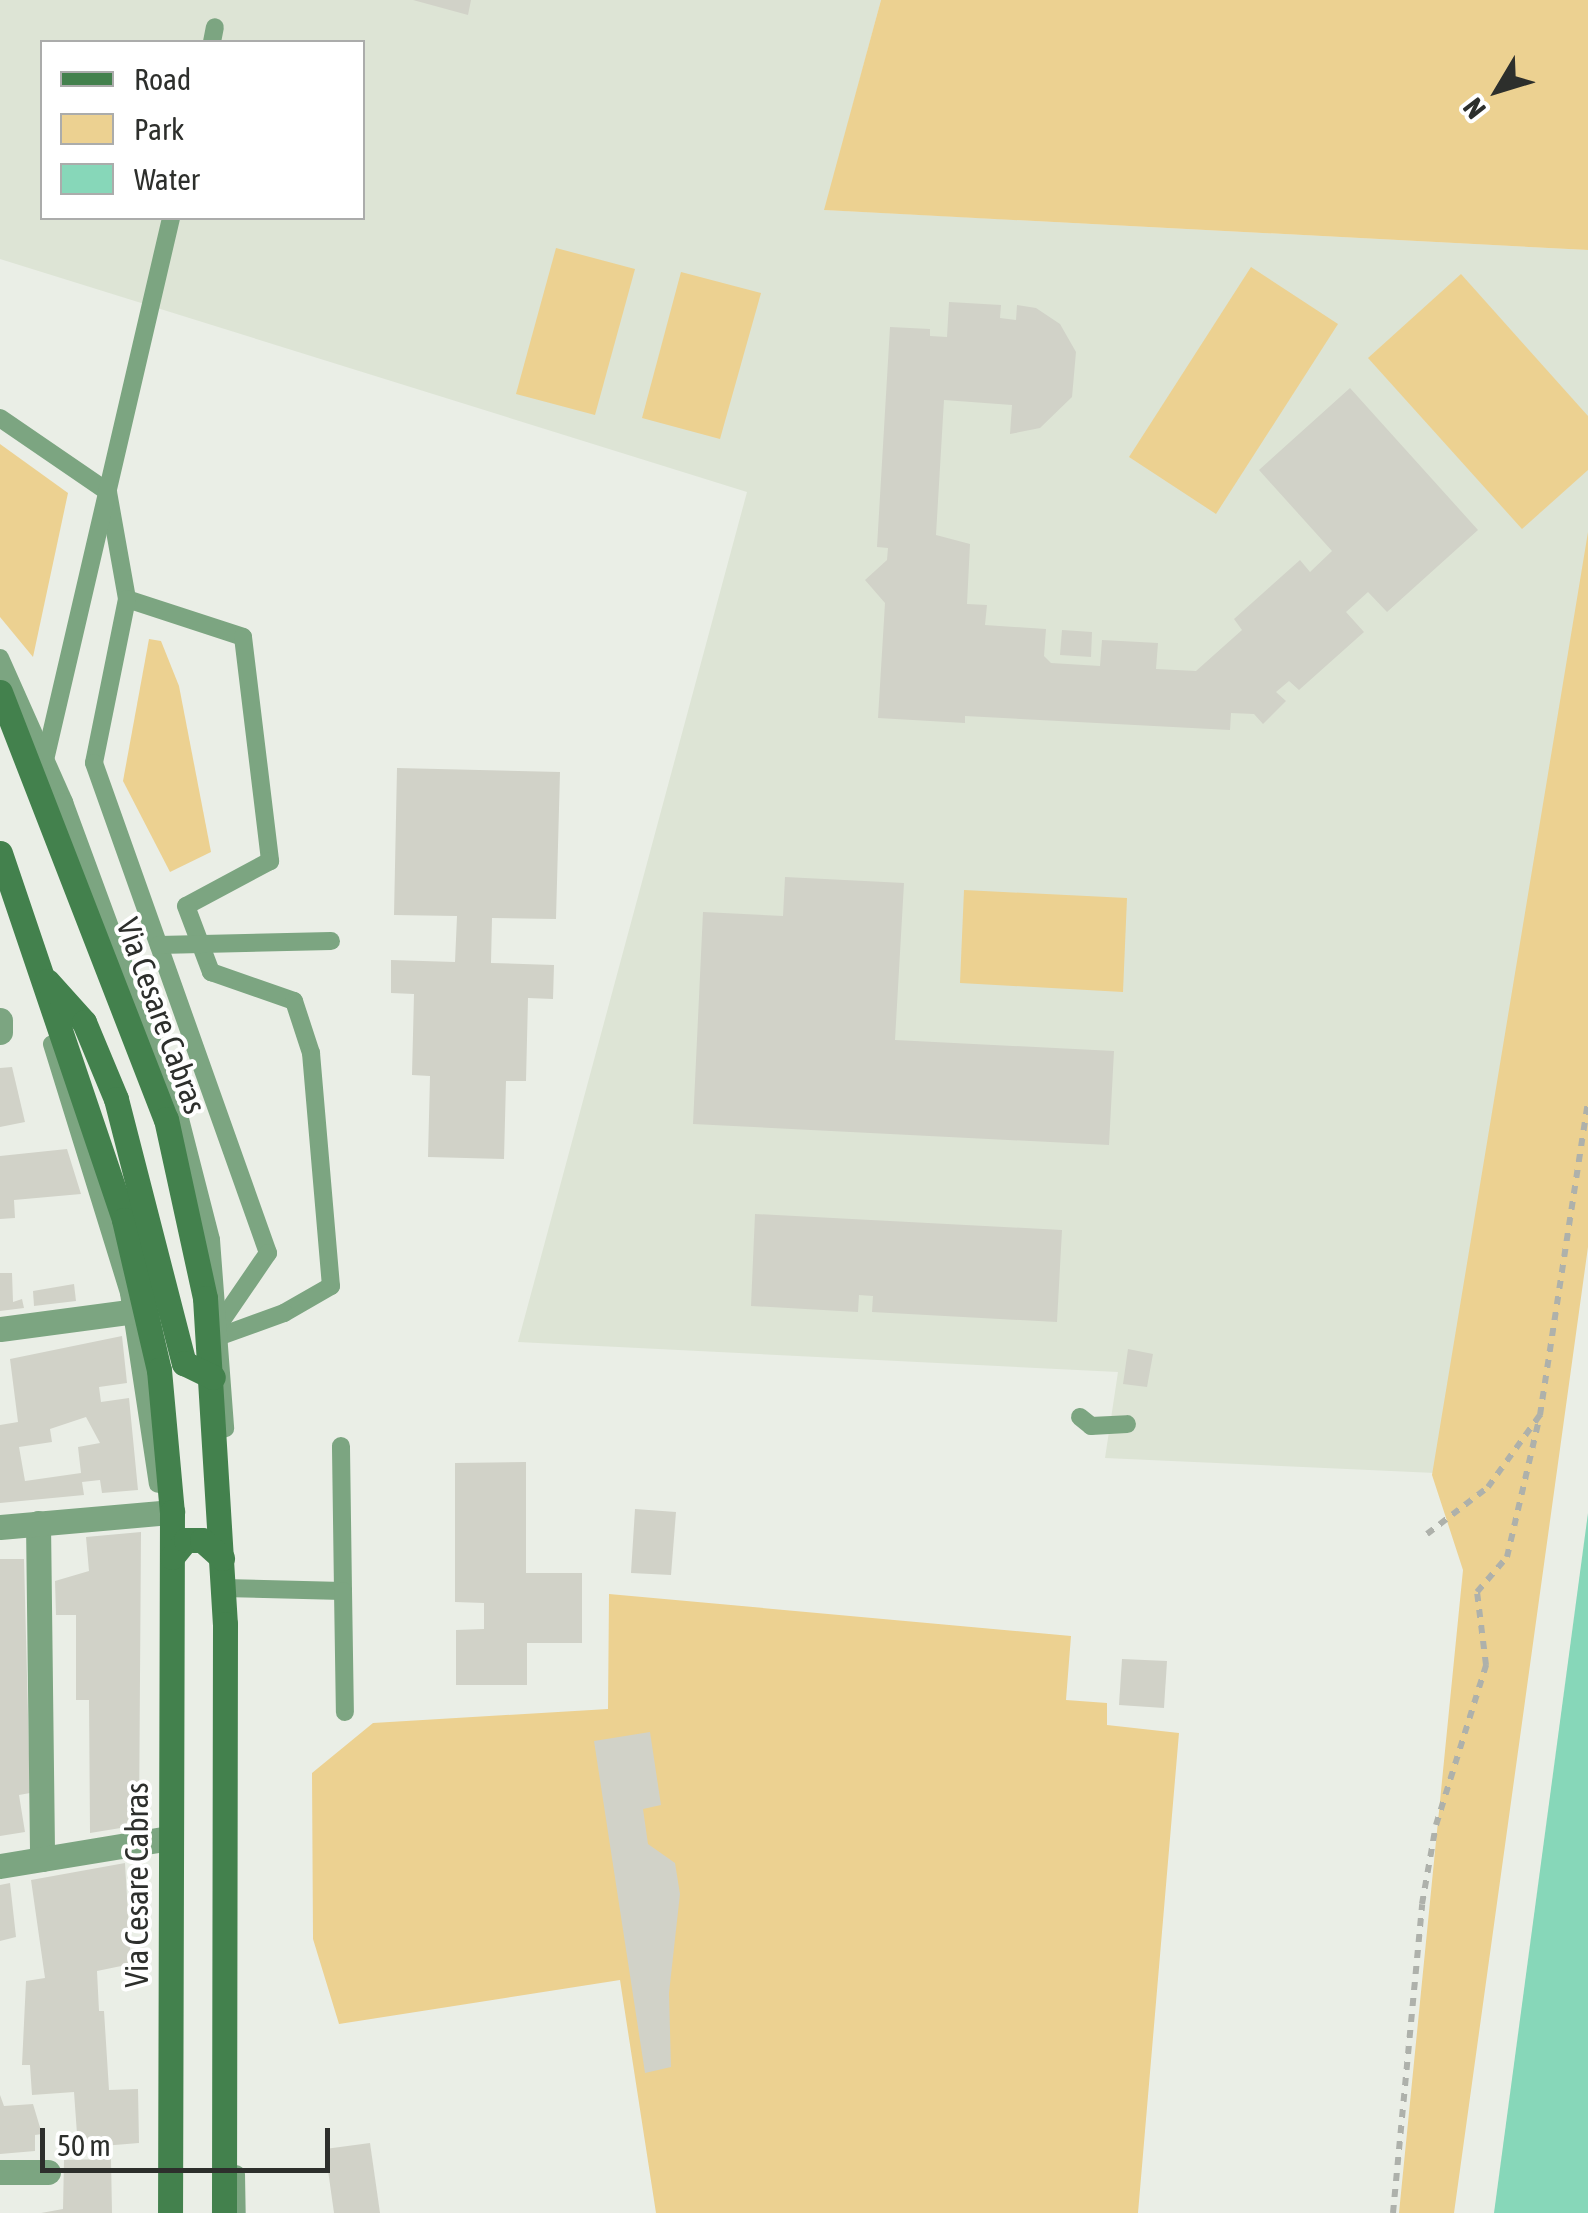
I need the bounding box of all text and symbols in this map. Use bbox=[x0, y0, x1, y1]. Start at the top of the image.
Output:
legend bbox=[40, 40, 365, 220]
north arrow bbox=[1448, 40, 1548, 140]
text: Road bbox=[134, 62, 191, 96]
text: N bbox=[1457, 92, 1492, 125]
text: Park bbox=[134, 112, 184, 146]
text: Water bbox=[134, 162, 200, 196]
street label: Via Cesare Cabras bbox=[108, 913, 214, 1119]
street label: Via Cesare Cabras bbox=[118, 1782, 156, 1988]
scale bar bbox=[45, 2108, 335, 2170]
text: 50 m bbox=[57, 2128, 111, 2162]

